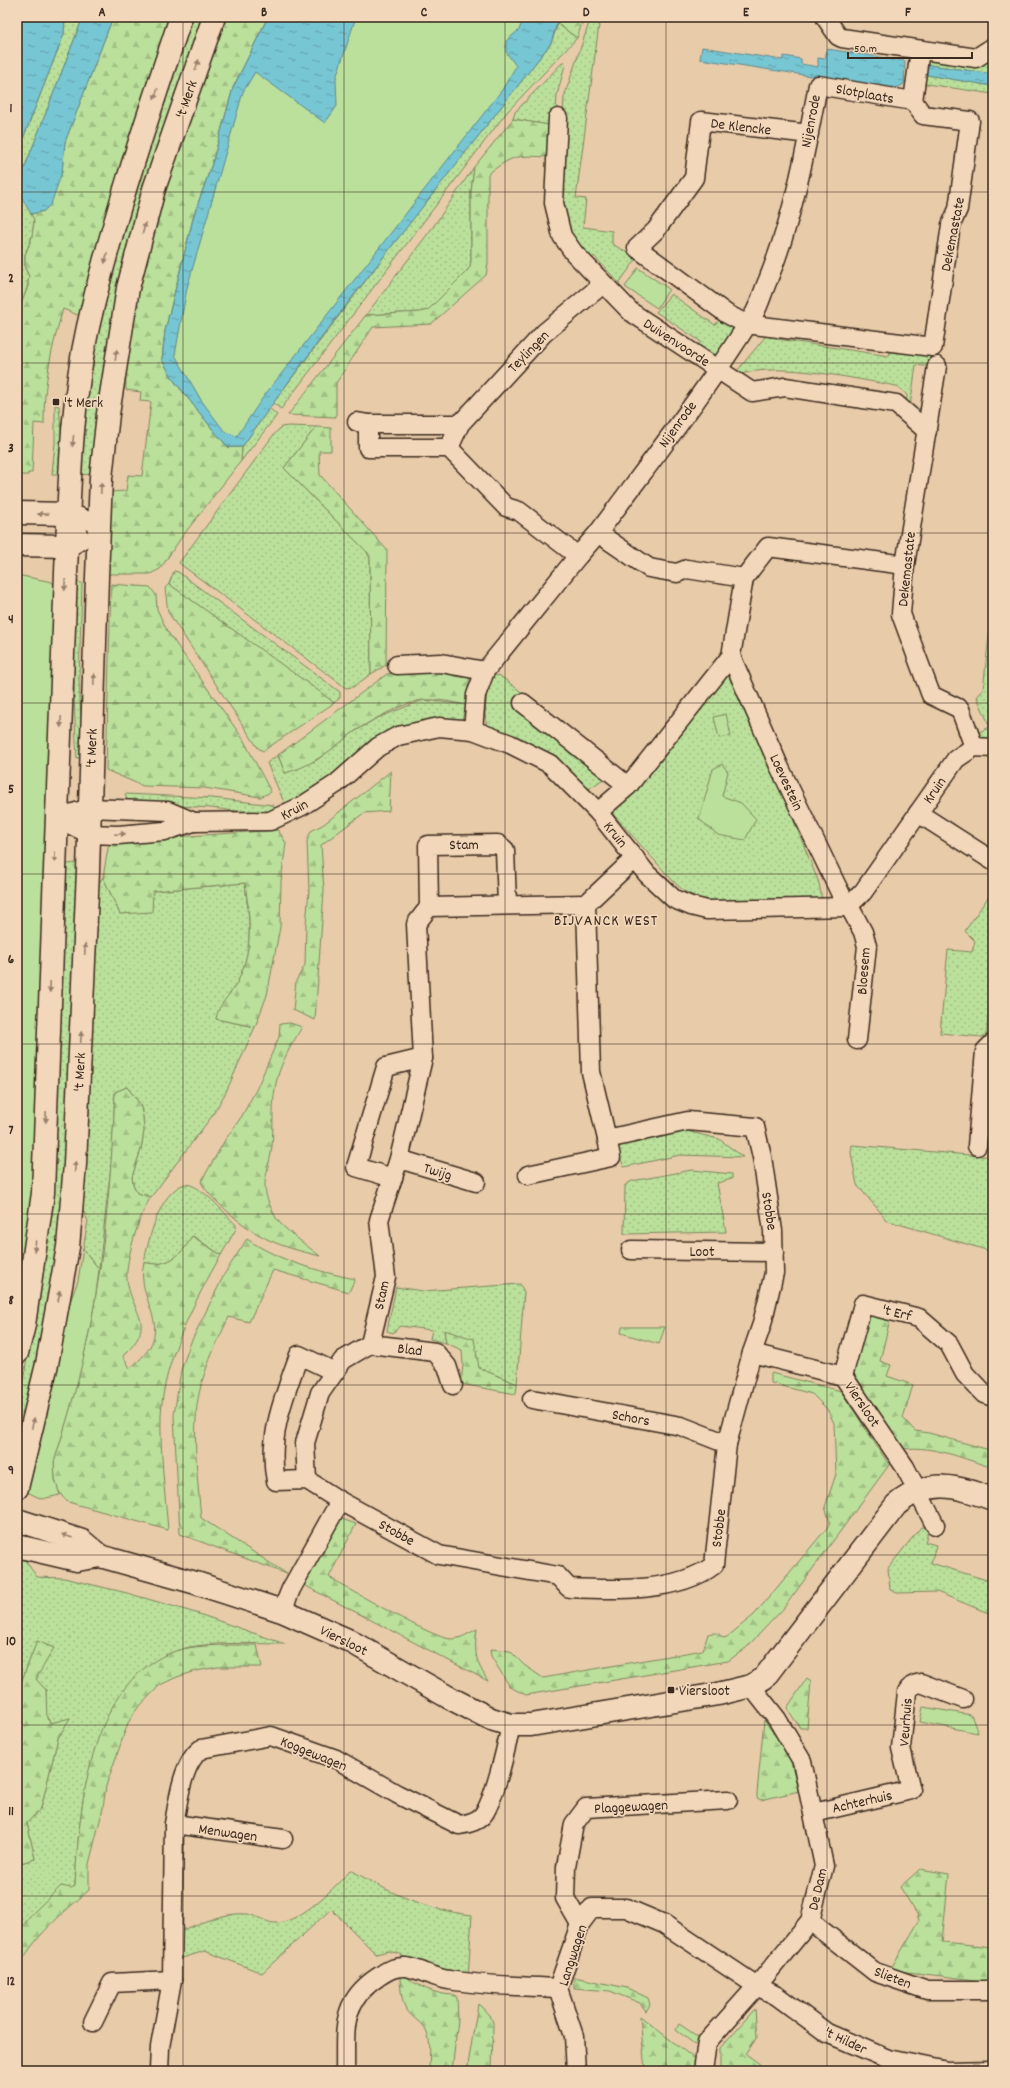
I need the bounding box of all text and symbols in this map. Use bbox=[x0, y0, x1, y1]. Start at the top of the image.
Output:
text: A bbox=[98, 4, 106, 23]
text: B bbox=[261, 4, 267, 23]
text: C bbox=[421, 4, 428, 23]
text: D bbox=[583, 4, 590, 23]
text: E bbox=[743, 4, 750, 23]
text: F bbox=[905, 4, 911, 23]
scale bar bbox=[848, 34, 972, 60]
text: 50 m bbox=[854, 41, 877, 58]
one-way arrow bbox=[195, 58, 201, 70]
street label: 't Merk bbox=[171, 78, 205, 122]
street label: Slotplaats bbox=[834, 79, 896, 111]
one-way arrow bbox=[152, 88, 158, 100]
street label: Nijenrode bbox=[796, 93, 828, 150]
text: 1 bbox=[10, 100, 13, 119]
street label: De Klencke bbox=[709, 113, 773, 143]
street label: Dekemastate bbox=[936, 195, 972, 274]
one-way arrow bbox=[141, 222, 147, 234]
one-way arrow bbox=[103, 253, 109, 265]
text: 2 bbox=[8, 270, 14, 289]
street label: Duivenvoorde bbox=[638, 314, 714, 374]
street label: Teylingen bbox=[503, 326, 555, 379]
one-way arrow bbox=[113, 349, 119, 361]
place label: 't Merk bbox=[64, 393, 103, 415]
marker: 't Merk bbox=[51, 397, 61, 407]
street label: Nijenrode bbox=[654, 397, 703, 453]
one-way arrow bbox=[70, 435, 76, 447]
text: 3 bbox=[8, 440, 14, 459]
one-way arrow bbox=[98, 481, 104, 494]
one-way arrow bbox=[36, 511, 49, 517]
street label: Dekemastate bbox=[893, 530, 923, 608]
one-way arrow bbox=[62, 579, 68, 592]
text: 4 bbox=[8, 611, 14, 630]
one-way arrow bbox=[90, 673, 97, 685]
one-way arrow bbox=[58, 716, 64, 729]
street label: 't Merk bbox=[81, 728, 105, 768]
street label: Loevestein bbox=[762, 751, 808, 815]
street label: Kruin bbox=[918, 773, 953, 809]
text: 5 bbox=[8, 781, 14, 800]
street label: Kruin bbox=[277, 794, 313, 827]
street label: Kruin bbox=[597, 817, 632, 853]
one-way arrow bbox=[114, 831, 127, 837]
street label: Stam bbox=[449, 835, 479, 857]
one-way arrow bbox=[52, 851, 59, 863]
district label: BIJVANCK WEST bbox=[554, 910, 658, 933]
one-way arrow bbox=[81, 943, 88, 955]
street label: Bloesem bbox=[852, 947, 878, 995]
text: 6 bbox=[8, 951, 15, 970]
one-way arrow bbox=[47, 981, 54, 993]
one-way arrow bbox=[77, 1031, 84, 1043]
street label: 't Merk bbox=[69, 1052, 93, 1092]
one-way arrow bbox=[42, 1111, 49, 1123]
text: 7 bbox=[9, 1122, 14, 1141]
street label: Twijg bbox=[420, 1158, 454, 1188]
one-way arrow bbox=[71, 1161, 78, 1173]
street label: Stobbe bbox=[754, 1191, 782, 1232]
one-way arrow bbox=[32, 1240, 38, 1252]
street label: Loot bbox=[689, 1242, 715, 1264]
street label: Stam bbox=[369, 1279, 397, 1312]
one-way arrow bbox=[56, 1290, 62, 1302]
text: 8 bbox=[8, 1292, 14, 1311]
street label: 't Erf bbox=[879, 1300, 914, 1328]
street label: Blad bbox=[396, 1339, 423, 1363]
street label: Viersloot bbox=[838, 1378, 885, 1433]
street label: Schors bbox=[610, 1405, 651, 1433]
one-way arrow bbox=[30, 1417, 36, 1429]
text: 9 bbox=[8, 1462, 14, 1481]
street label: Stobbe bbox=[707, 1507, 733, 1549]
street label: Stobbe bbox=[374, 1515, 419, 1553]
one-way arrow bbox=[61, 1533, 73, 1539]
street label: Viersloot bbox=[315, 1621, 371, 1663]
text: 10 bbox=[6, 1633, 16, 1652]
place label: Viersloot bbox=[679, 1681, 730, 1703]
marker: Viersloot bbox=[666, 1685, 676, 1695]
street label: Veurhuis bbox=[894, 1697, 920, 1747]
street label: Koggewagen bbox=[277, 1732, 350, 1778]
street label: Achterhuis bbox=[830, 1785, 895, 1821]
street label: Plaggewagen bbox=[594, 1795, 669, 1821]
text: 11 bbox=[8, 1803, 14, 1822]
street label: Menwagen bbox=[197, 1819, 259, 1849]
street label: De Dam bbox=[803, 1866, 834, 1913]
street label: Langwagen bbox=[554, 1922, 594, 1989]
street label: Slieten bbox=[870, 1962, 914, 1996]
text: 12 bbox=[7, 1973, 16, 1992]
street label: 't Hilder bbox=[820, 2022, 871, 2061]

